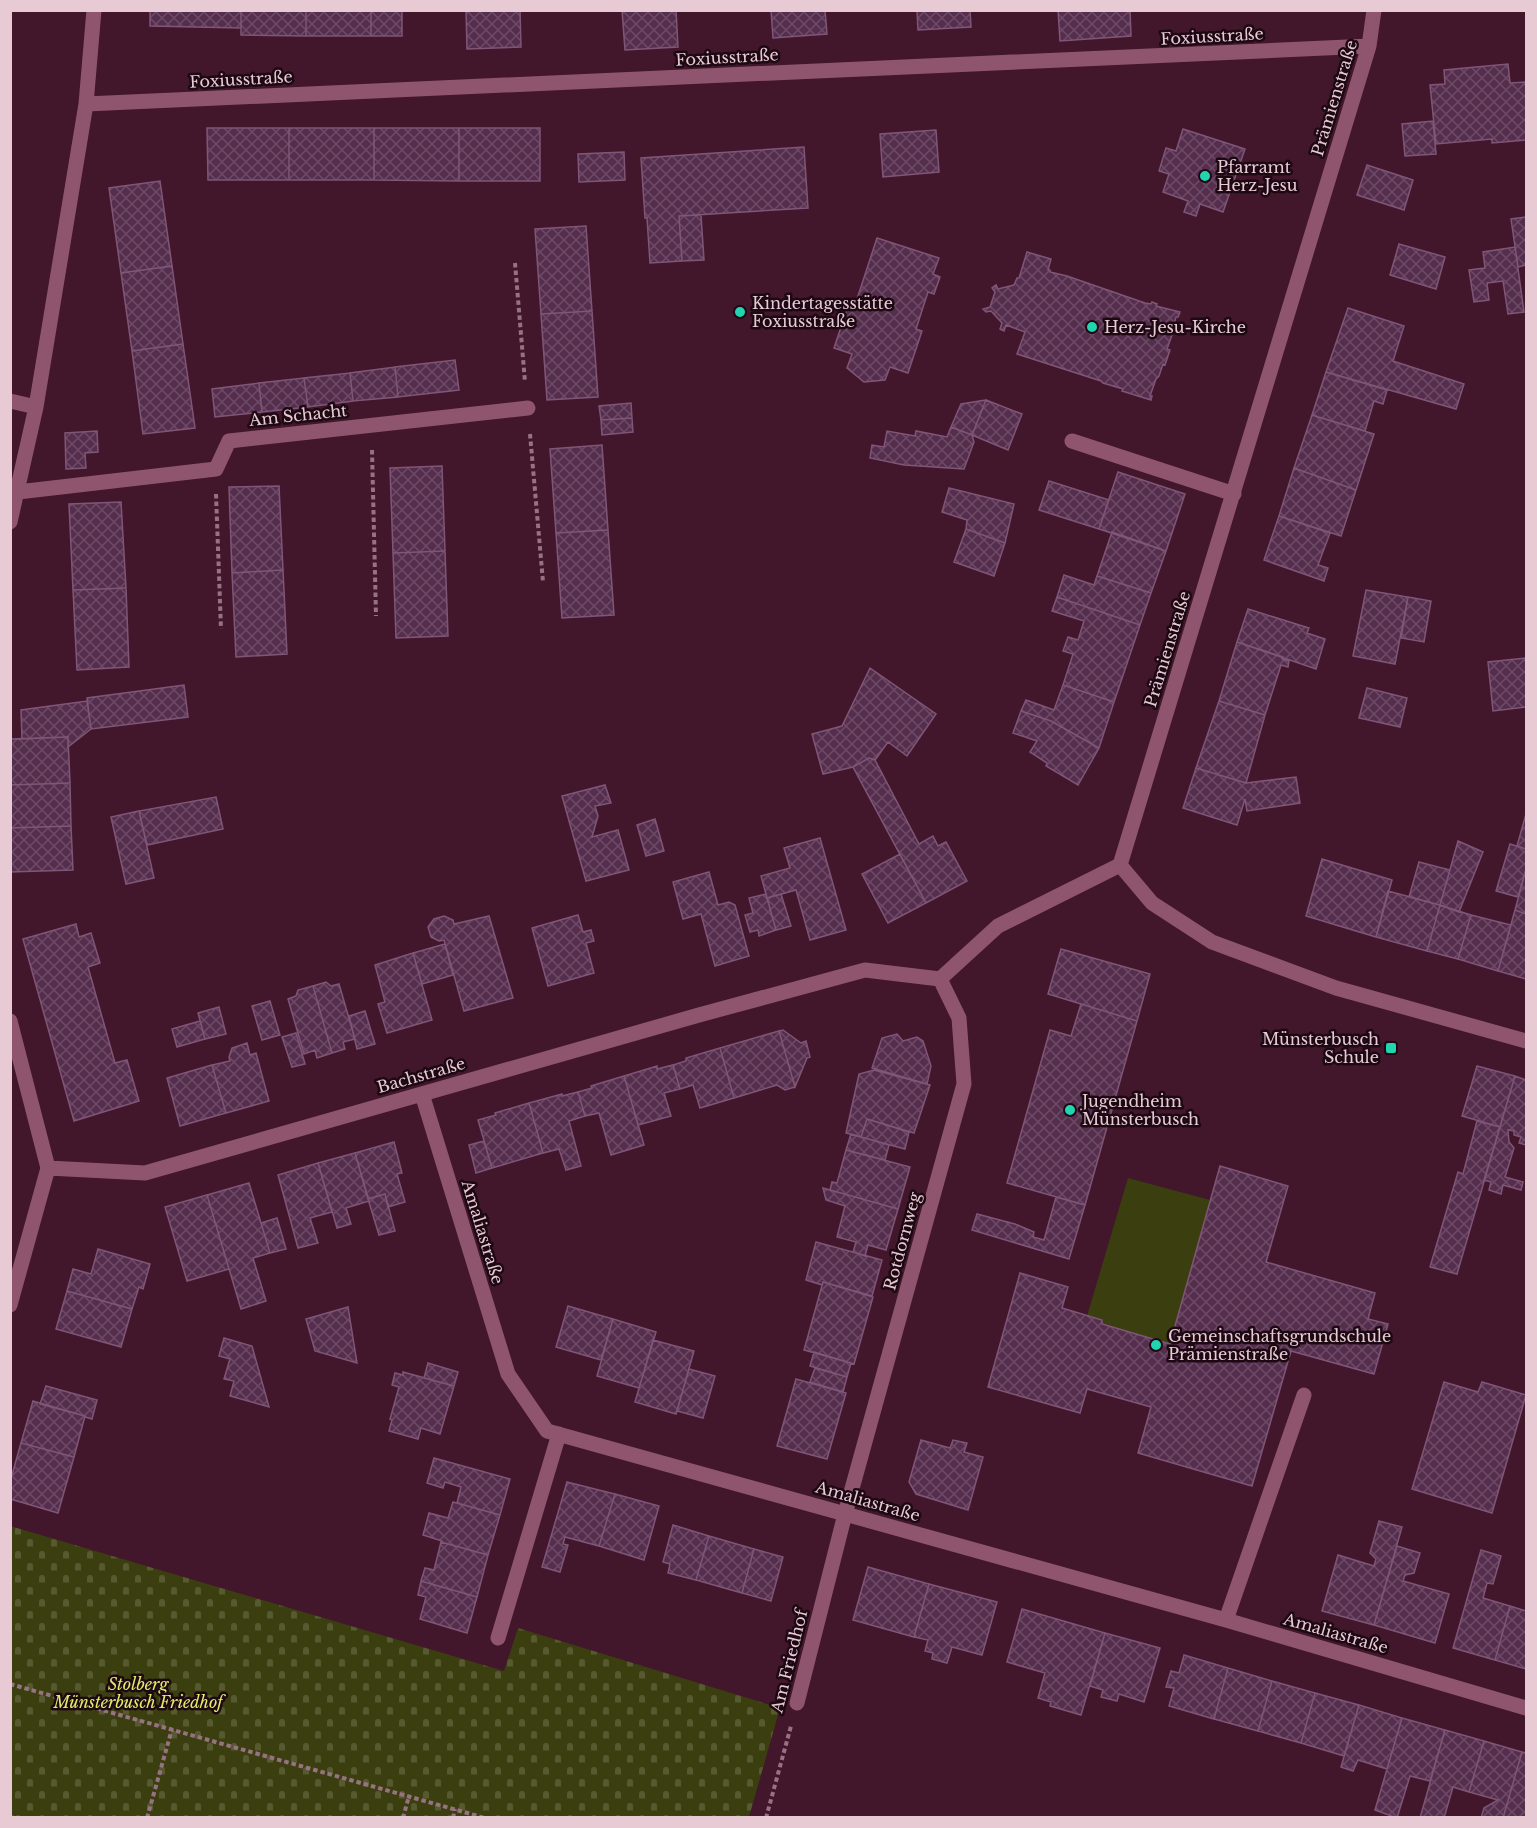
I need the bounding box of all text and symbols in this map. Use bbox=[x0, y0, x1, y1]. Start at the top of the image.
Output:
street label: Foxiusstraße bbox=[1160, 23, 1264, 49]
street label: Prämienstraße bbox=[1307, 38, 1361, 158]
street label: Foxiusstraße bbox=[675, 44, 779, 70]
street label: Foxiusstraße bbox=[189, 66, 293, 92]
place label: Pfarramt Herz-Jesu bbox=[1217, 157, 1298, 195]
marker: Pfarramt Herz-Jesu bbox=[1198, 169, 1212, 183]
place label: Kindertagesstätte Foxiusstraße bbox=[752, 293, 893, 331]
marker: Kindertagesstätte Foxiusstraße bbox=[733, 305, 747, 319]
place label: Herz-Jesu-Kirche bbox=[1104, 317, 1246, 337]
marker: Herz-Jesu-Kirche bbox=[1085, 320, 1099, 334]
street label: Am Schacht bbox=[247, 400, 348, 430]
street label: Prämienstraße bbox=[1140, 589, 1194, 709]
place label: Münsterbusch Schule bbox=[1262, 1029, 1379, 1067]
marker: Münsterbusch Schule bbox=[1384, 1041, 1398, 1055]
street label: Bachstraße bbox=[375, 1053, 467, 1097]
place label: Jugendheim Münsterbusch bbox=[1080, 1091, 1199, 1129]
marker: Jugendheim Münsterbusch bbox=[1063, 1103, 1077, 1117]
street label: Amaliastraße bbox=[457, 1177, 508, 1286]
street label: Rotdornweg bbox=[879, 1189, 925, 1292]
place label: Gemeinschaftsgrundschule Prämienstraße bbox=[1168, 1326, 1391, 1364]
marker: Gemeinschaftsgrundschule Prämienstraße bbox=[1149, 1338, 1163, 1352]
street label: Amaliastraße bbox=[812, 1476, 923, 1525]
street label: Am Friedhof bbox=[766, 1605, 812, 1716]
street label: Amaliastraße bbox=[1280, 1608, 1391, 1657]
park label: Stolberg Münsterbusch Friedhof bbox=[52, 1674, 226, 1712]

